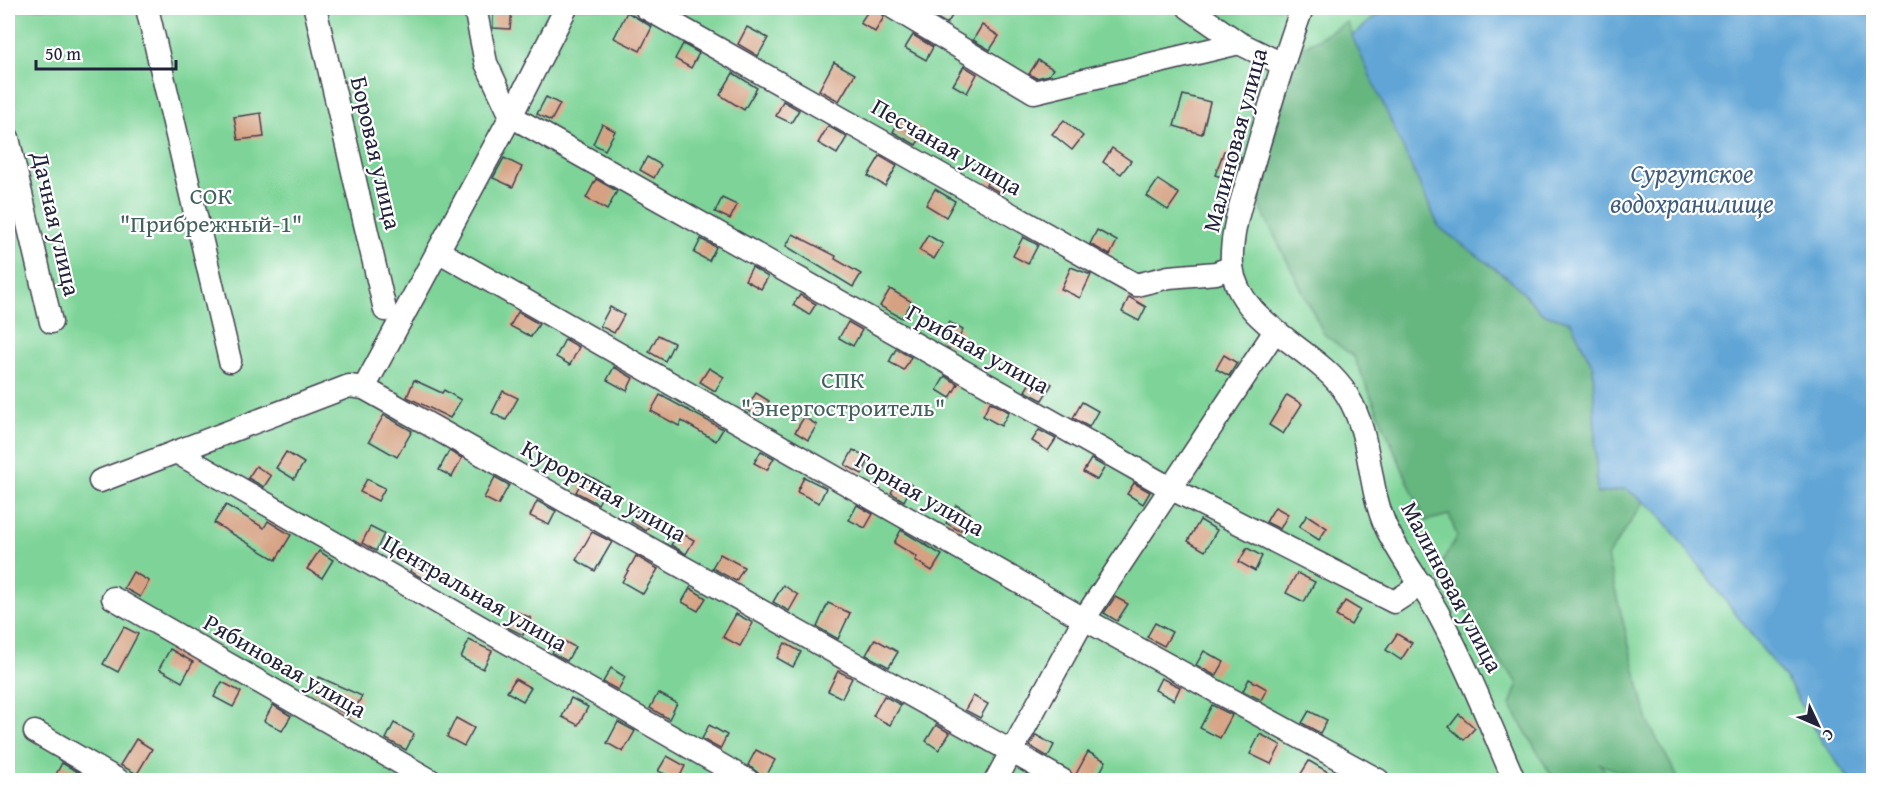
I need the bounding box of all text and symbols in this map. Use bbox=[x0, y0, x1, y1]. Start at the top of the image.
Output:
scale bar bbox=[36, 33, 176, 71]
text: 50 m bbox=[45, 40, 81, 67]
street label: Малиновая улица bbox=[1193, 43, 1276, 236]
street label: Боровая улица bbox=[342, 73, 411, 234]
street label: Песчаная улица bbox=[865, 89, 1030, 204]
street label: Дачная улица bbox=[23, 147, 90, 300]
water label: Сургутское водохранилище bbox=[1610, 153, 1774, 222]
park label: СОК "Прибрежный-1" bbox=[120, 178, 302, 241]
street label: Грибная улица bbox=[900, 295, 1057, 403]
park label: СПК "Энергостроитель" bbox=[741, 362, 945, 425]
street label: Курортная улица bbox=[515, 431, 694, 551]
street label: Горная улица bbox=[849, 442, 992, 545]
street label: Малиновая улица bbox=[1393, 495, 1513, 679]
street label: Центральная улица bbox=[376, 525, 575, 660]
street label: Рябиновая улица bbox=[197, 605, 374, 727]
north arrow bbox=[1788, 695, 1848, 755]
text: С bbox=[1817, 724, 1841, 747]

